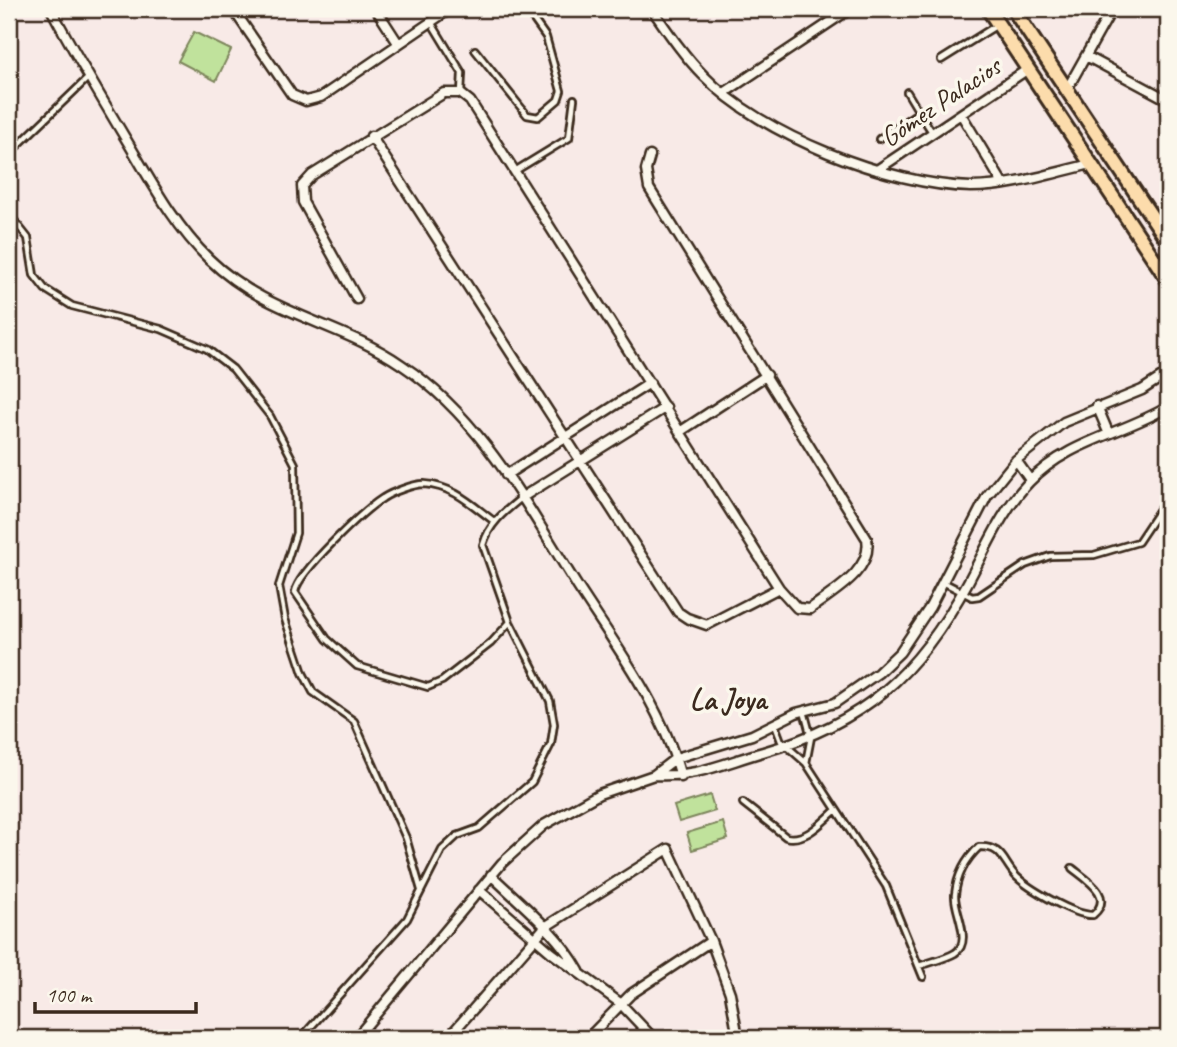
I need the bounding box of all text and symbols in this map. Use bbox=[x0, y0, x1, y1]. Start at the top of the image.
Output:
street label: Gómez Palacios bbox=[873, 47, 1009, 154]
district label: La Joya bbox=[690, 680, 769, 718]
scale bar bbox=[35, 970, 196, 1014]
text: 100 m bbox=[46, 982, 93, 1008]

